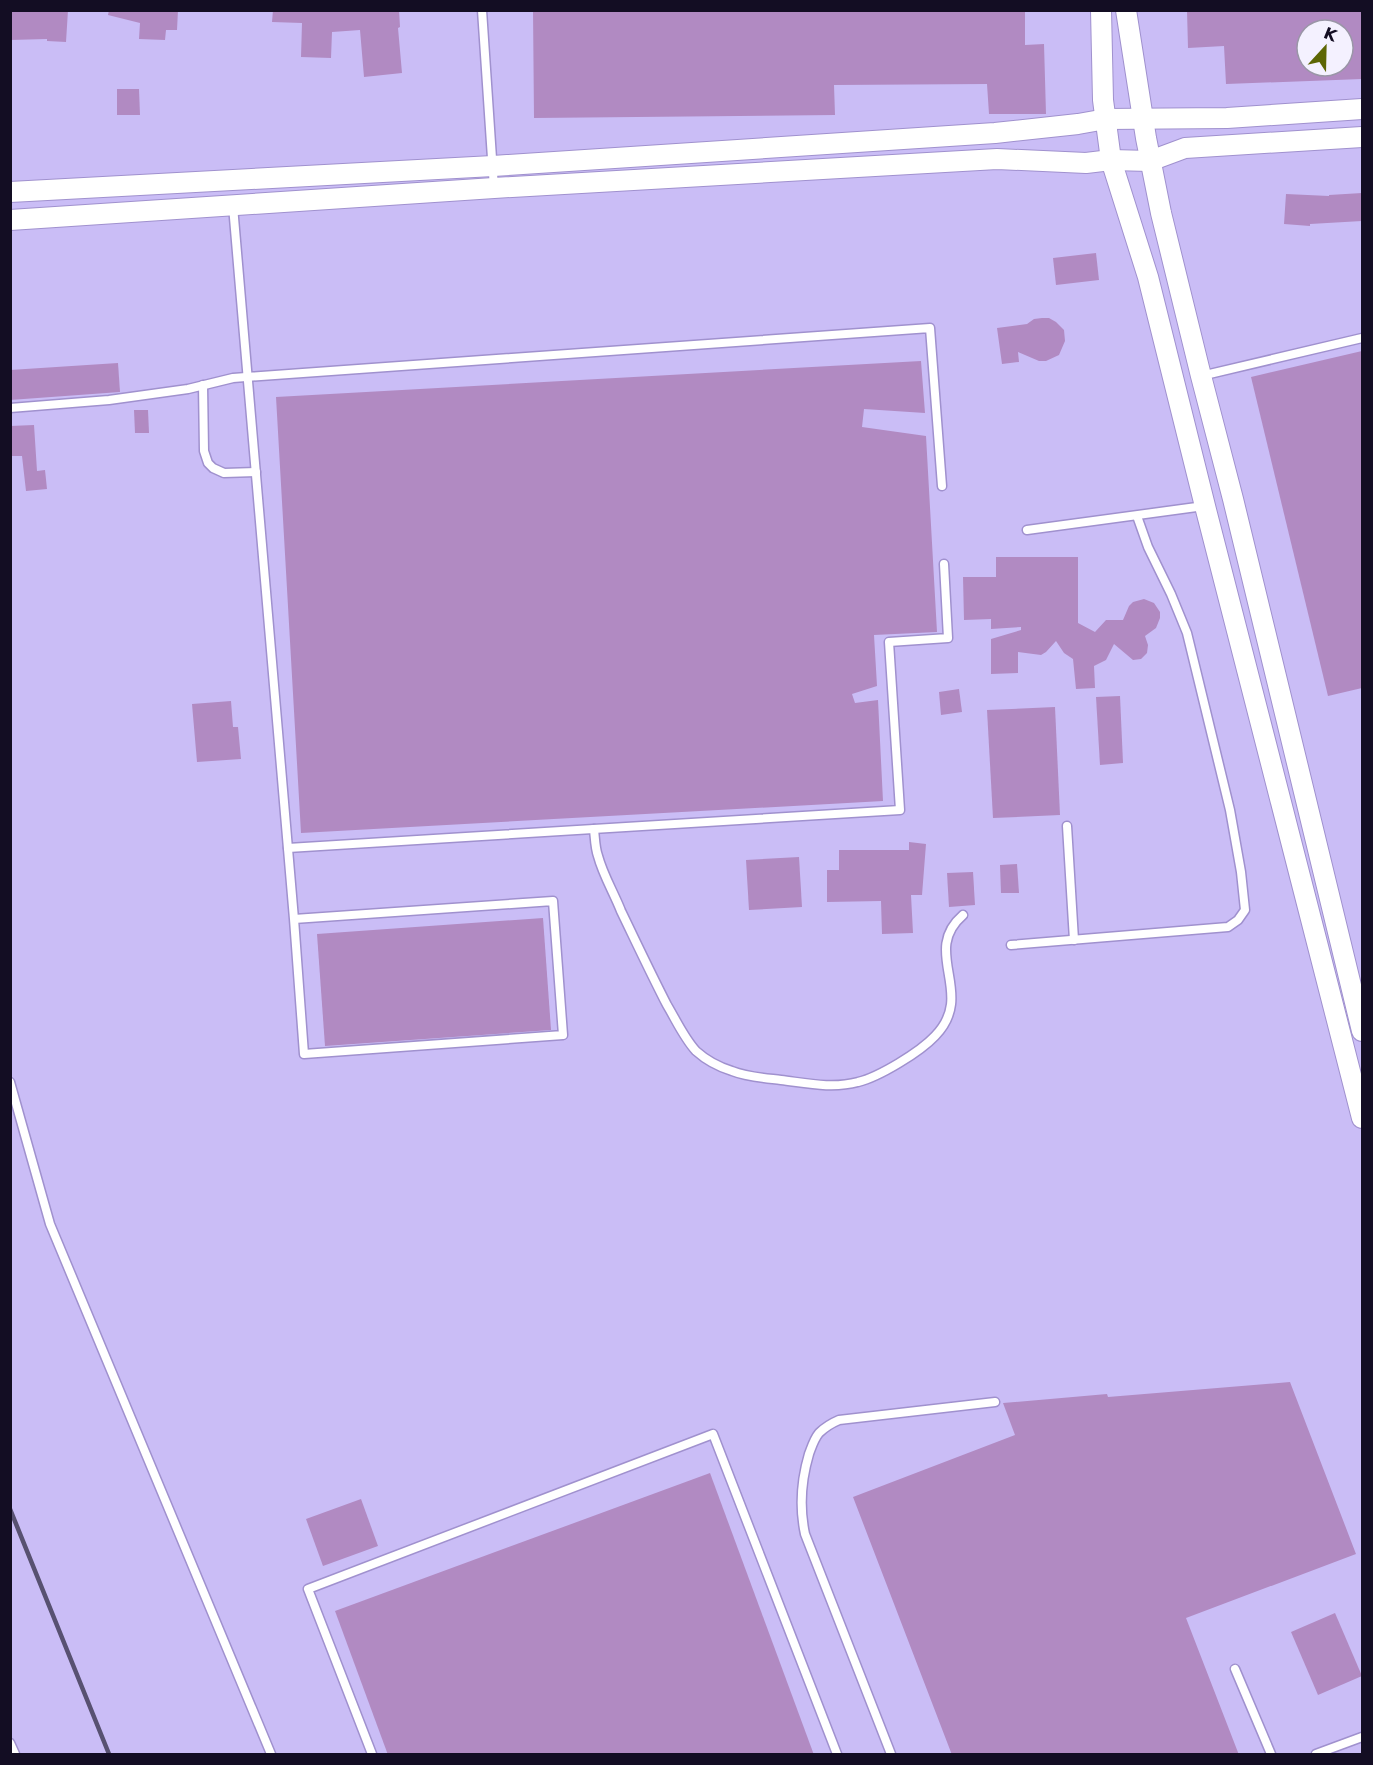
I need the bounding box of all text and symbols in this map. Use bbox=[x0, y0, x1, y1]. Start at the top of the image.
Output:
north arrow bbox=[1295, 18, 1355, 78]
text: K bbox=[1321, 23, 1340, 46]

